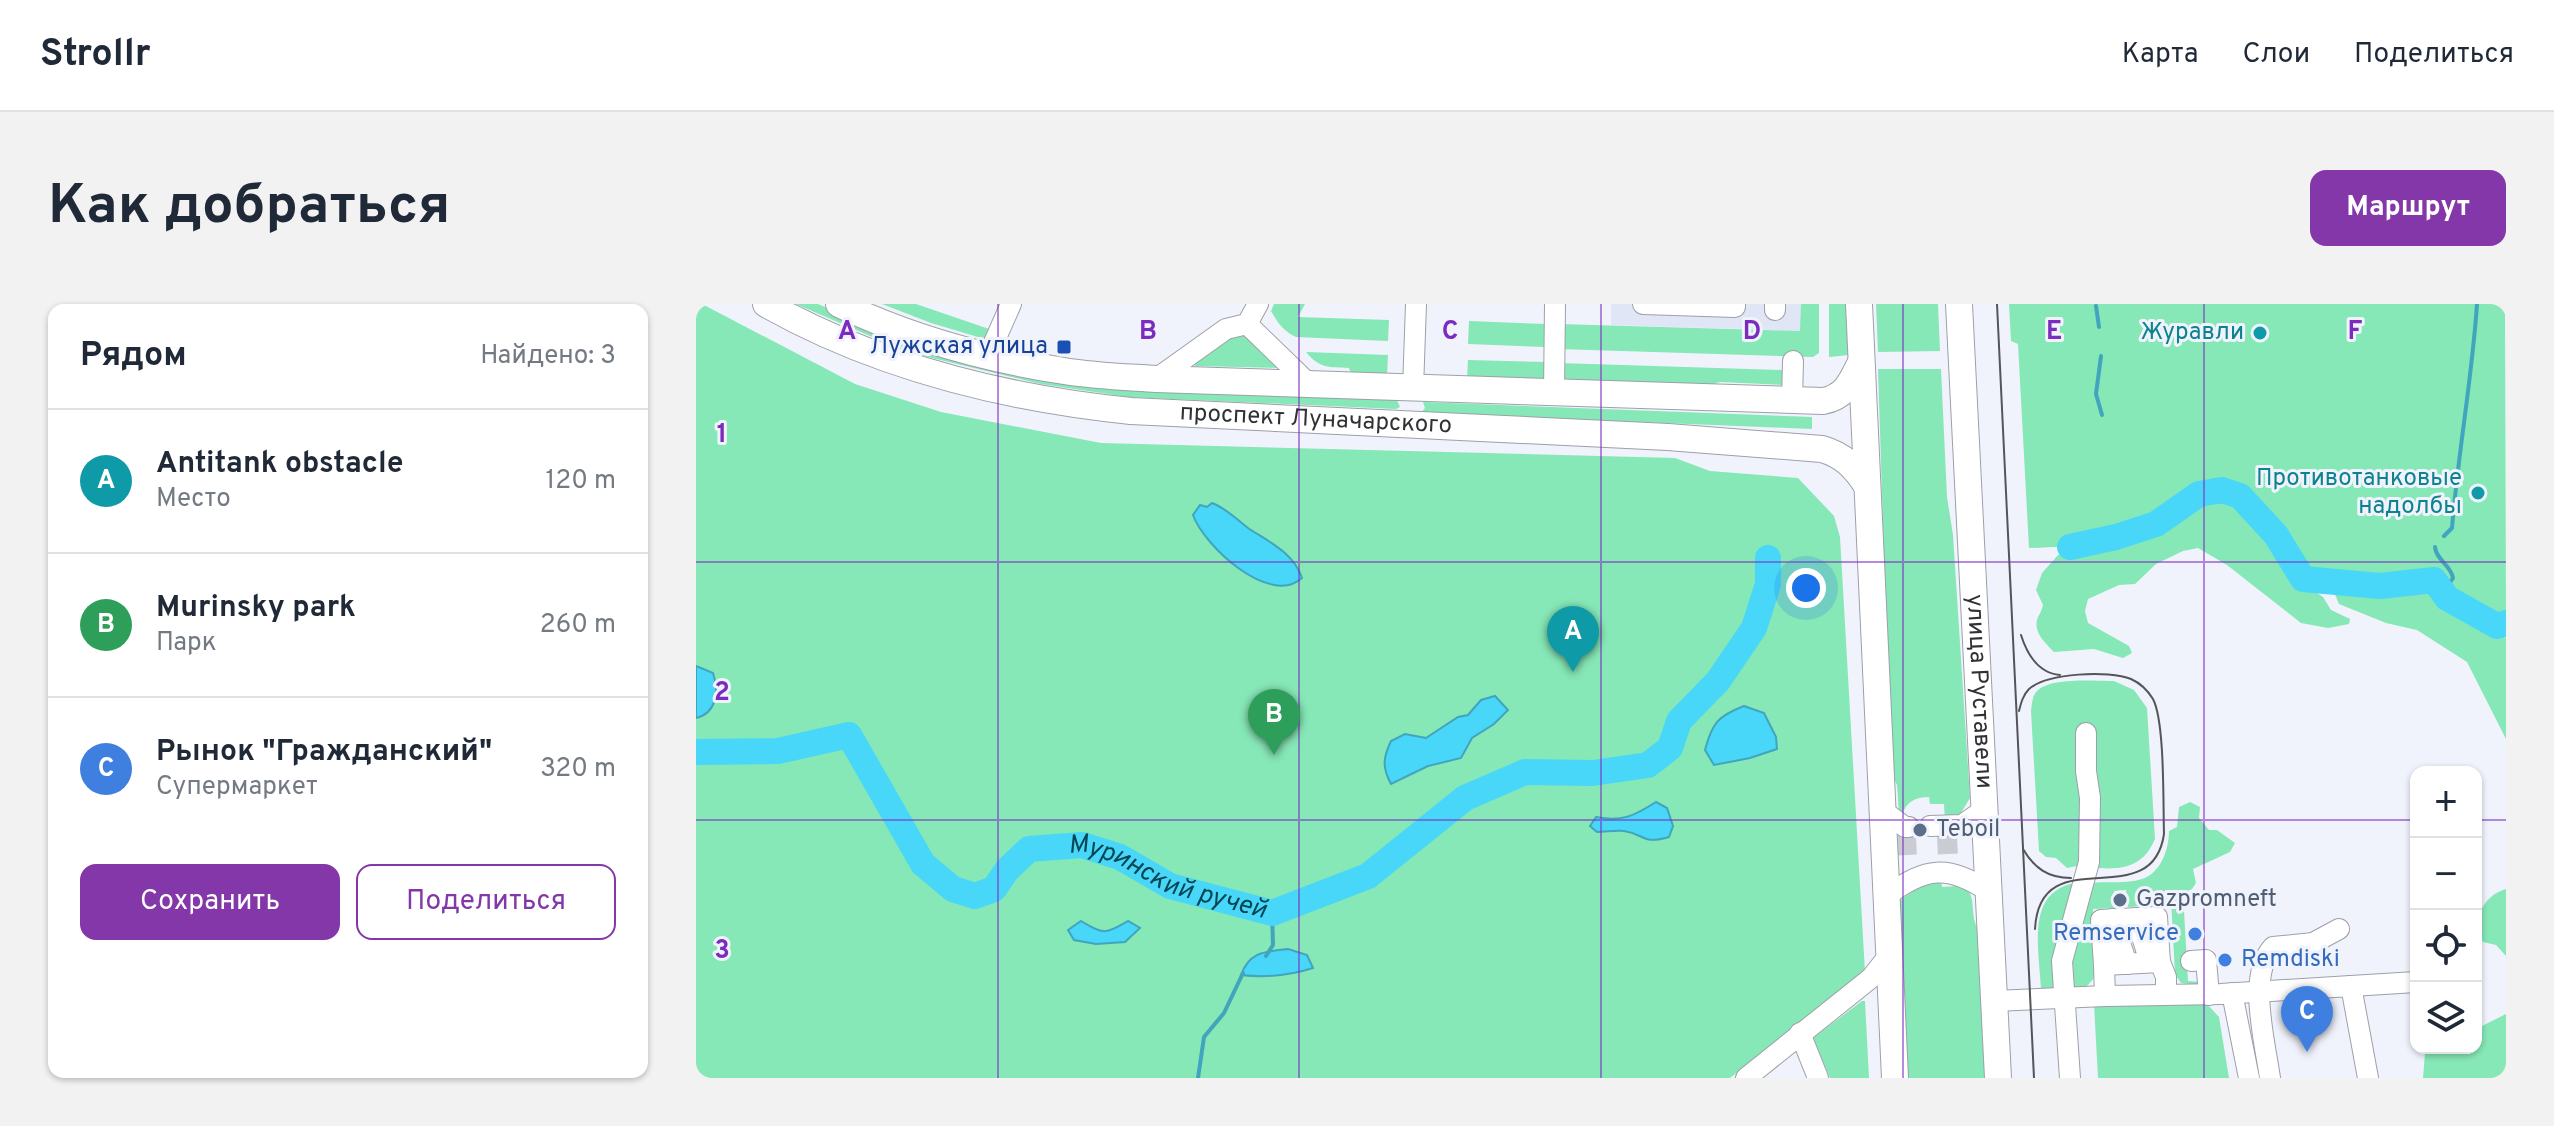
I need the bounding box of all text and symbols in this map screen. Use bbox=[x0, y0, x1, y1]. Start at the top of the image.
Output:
text: Strollr bbox=[40, 31, 151, 80]
text: Карта bbox=[2122, 37, 2198, 73]
text: Слои bbox=[2242, 37, 2310, 73]
text: Поделиться bbox=[2354, 37, 2514, 73]
button: Маршрут bbox=[2310, 170, 2506, 246]
text: Как добраться bbox=[48, 173, 450, 243]
text: A bbox=[838, 316, 856, 349]
text: B bbox=[1139, 316, 1157, 349]
text: C bbox=[1442, 316, 1458, 349]
text: D bbox=[1743, 316, 1761, 349]
text: E bbox=[2046, 316, 2062, 349]
text: F bbox=[2348, 316, 2363, 349]
place label: Журавли bbox=[2140, 318, 2244, 348]
marker: Журавли bbox=[2251, 324, 2269, 342]
place label: Лужская улица bbox=[870, 332, 1048, 362]
text: Рядом bbox=[80, 335, 187, 378]
marker: Лужская улица bbox=[1055, 338, 1073, 356]
text: Найдено: 3 bbox=[480, 340, 616, 373]
street label: проспект Луначарского bbox=[1179, 398, 1453, 442]
text: 1 bbox=[717, 419, 727, 452]
text: Antitank obstacle bbox=[156, 446, 404, 483]
place label: Противотанковые надолбы bbox=[2256, 464, 2462, 522]
text: A bbox=[97, 465, 115, 498]
text: 120 m bbox=[546, 465, 616, 498]
text: Место bbox=[156, 483, 231, 516]
marker: Противотанковые надолбы bbox=[2469, 484, 2487, 502]
your location bbox=[1786, 568, 1826, 608]
text: Murinsky park bbox=[156, 590, 356, 627]
street label: улица Руставели bbox=[1959, 593, 1998, 790]
pin: A bbox=[1547, 606, 1599, 672]
text: B bbox=[97, 609, 115, 642]
text: 260 m bbox=[540, 609, 616, 642]
text: Парк bbox=[156, 627, 217, 660]
text: 2 bbox=[714, 677, 730, 710]
pin: B bbox=[1248, 689, 1300, 755]
text: Рынок "Гражданский" bbox=[156, 734, 492, 771]
text: C bbox=[98, 753, 114, 786]
text: 320 m bbox=[540, 753, 616, 786]
map controls bbox=[2410, 766, 2482, 1054]
button: + bbox=[2410, 766, 2482, 838]
text: Супермаркет bbox=[156, 771, 318, 804]
place label: Teboil bbox=[1936, 815, 2000, 845]
marker: Teboil bbox=[1911, 821, 1929, 839]
water label: Муринский ручей bbox=[1067, 828, 1271, 928]
button: − bbox=[2410, 838, 2482, 910]
button: Сохранить bbox=[80, 864, 340, 940]
button: Поделиться bbox=[356, 864, 616, 940]
place label: Gazpromneft bbox=[2136, 885, 2277, 915]
marker: Gazpromneft bbox=[2111, 891, 2129, 909]
button: locate bbox=[2410, 910, 2482, 982]
place label: Remservice bbox=[2053, 919, 2179, 949]
marker: Remservice bbox=[2186, 925, 2204, 943]
text: 3 bbox=[714, 935, 730, 968]
place label: Remdiski bbox=[2241, 945, 2340, 975]
marker: Remdiski bbox=[2216, 951, 2234, 969]
button: layers bbox=[2410, 982, 2482, 1054]
pin: C bbox=[2281, 986, 2333, 1052]

